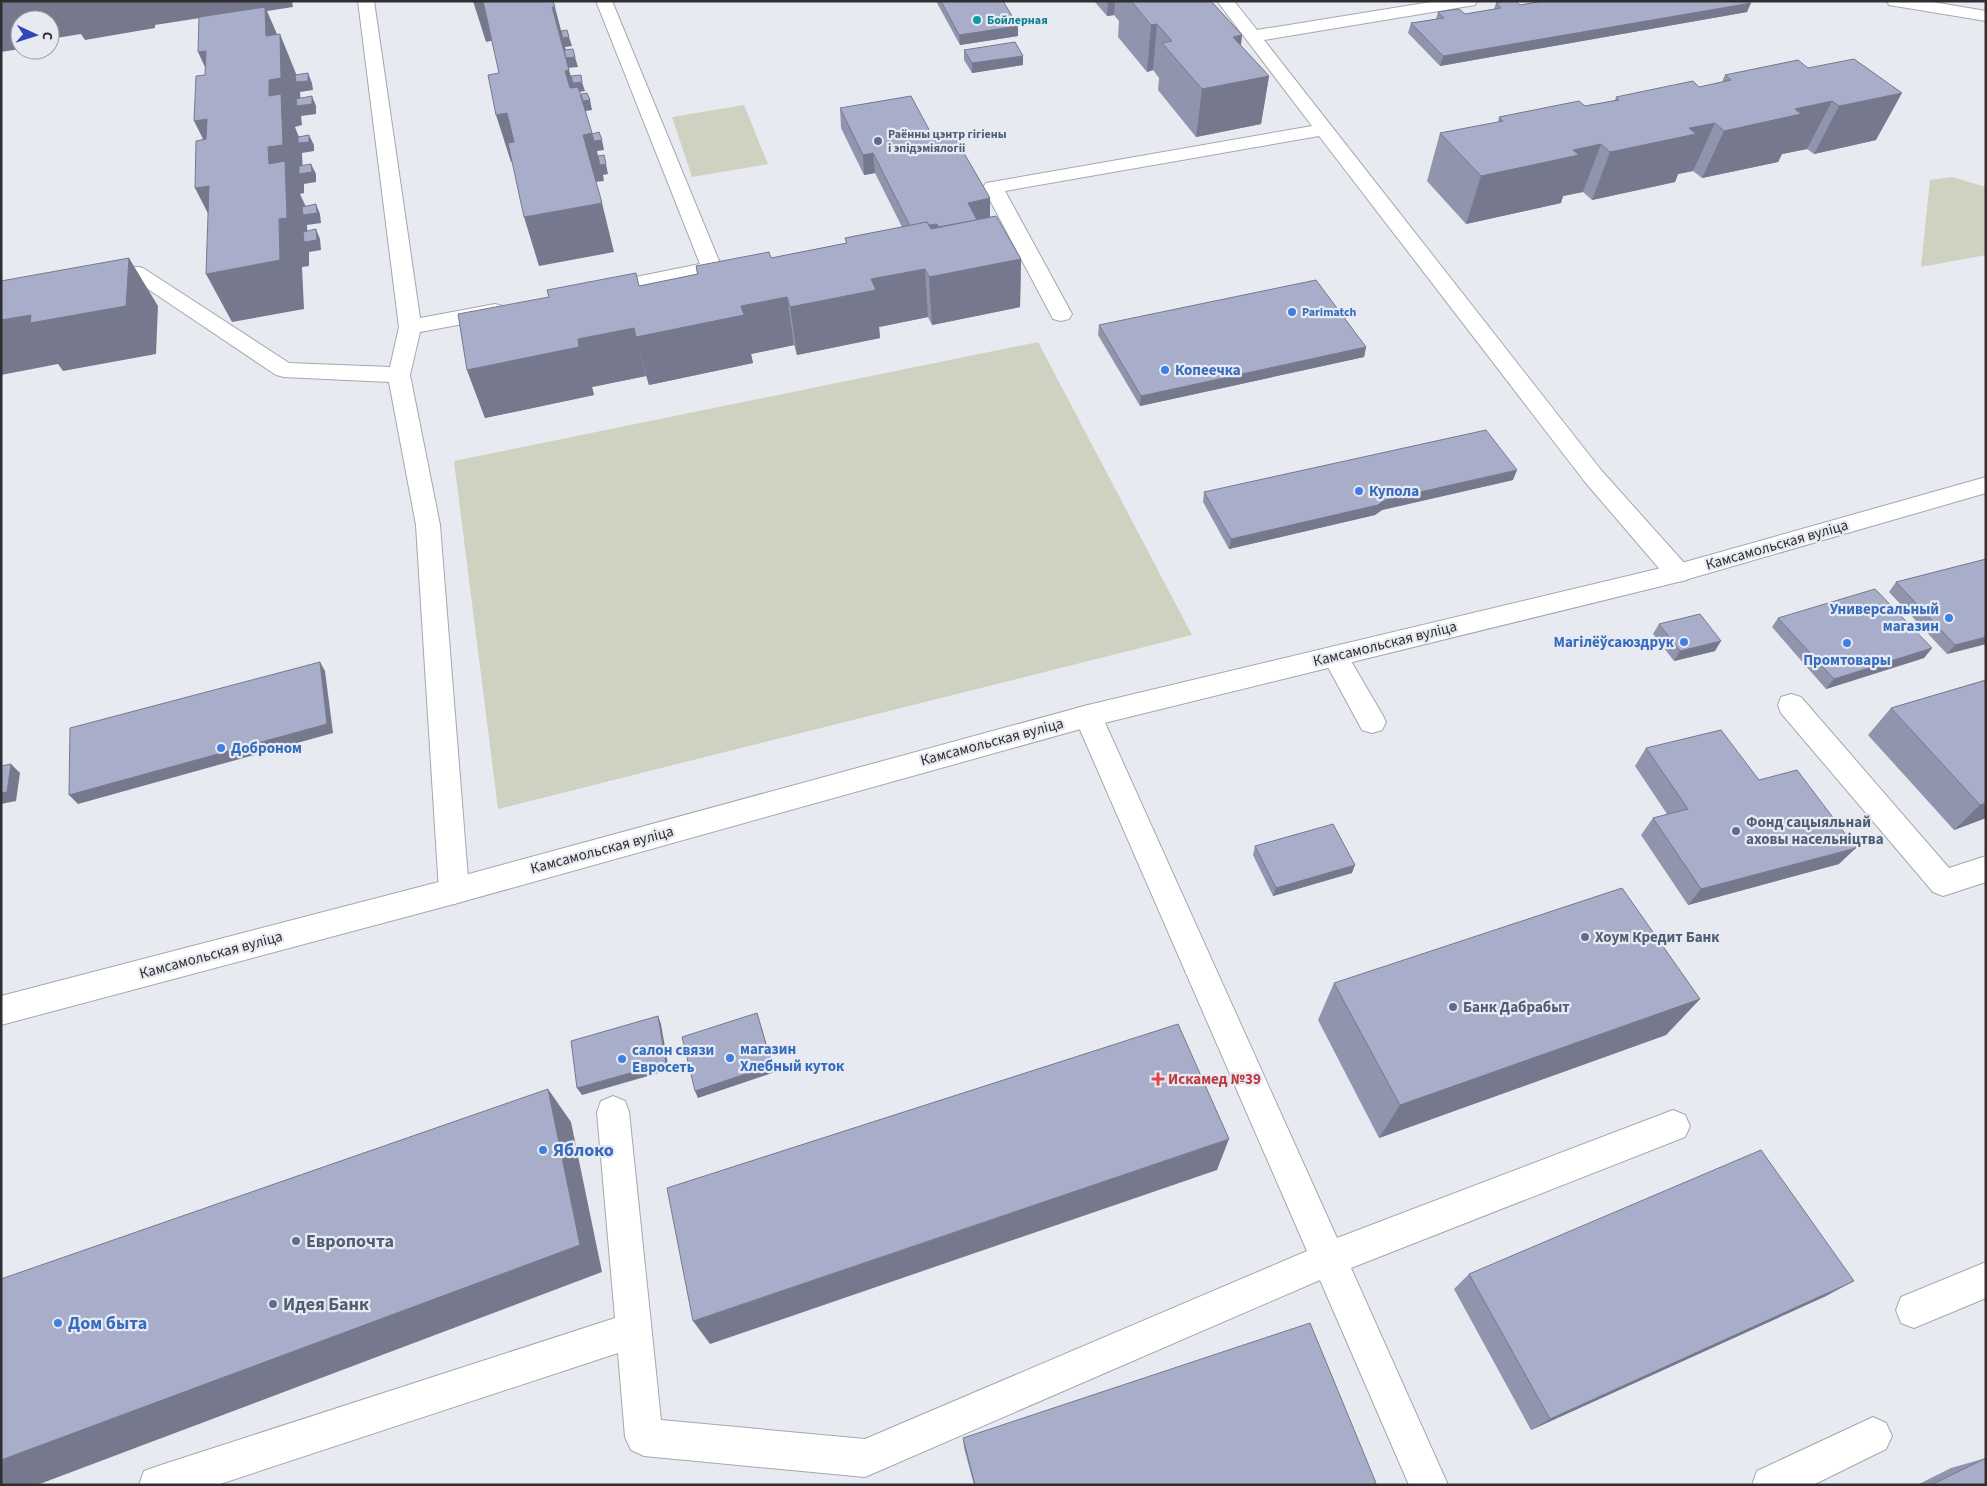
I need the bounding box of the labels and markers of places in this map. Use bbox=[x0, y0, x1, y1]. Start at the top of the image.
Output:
place label: Бойлерная bbox=[987, 12, 1048, 29]
marker: Бойлерная bbox=[971, 14, 983, 26]
place label: Раённы цэнтр гігіены і эпідэміялогіі bbox=[888, 126, 1007, 157]
marker: Раённы цэнтр гігіены і эпідэміялогіі bbox=[872, 135, 884, 147]
place label: Parimatch bbox=[1302, 304, 1357, 321]
marker: Parimatch bbox=[1286, 306, 1298, 318]
place label: Копеечка bbox=[1175, 360, 1241, 381]
marker: Копеечка bbox=[1159, 364, 1171, 376]
place label: Купола bbox=[1369, 481, 1419, 502]
marker: Купола bbox=[1353, 485, 1365, 497]
place label: Универсальный магазин bbox=[1830, 599, 1939, 637]
marker: Универсальный магазин bbox=[1943, 612, 1955, 624]
place label: Магілёўсаюздрук bbox=[1554, 632, 1675, 653]
marker: Магілёўсаюздрук bbox=[1678, 636, 1690, 648]
marker: Промтовары bbox=[1841, 637, 1853, 649]
place label: Промтовары bbox=[1803, 650, 1891, 671]
place label: Доброном bbox=[231, 738, 302, 759]
marker: Доброном bbox=[215, 742, 227, 754]
place label: Фонд сацыяльнай аховы насельніцтва bbox=[1746, 812, 1884, 850]
marker: Фонд сацыяльнай аховы насельніцтва bbox=[1730, 825, 1742, 837]
place label: Хоум Кредит Банк bbox=[1595, 927, 1720, 948]
marker: Хоум Кредит Банк bbox=[1579, 931, 1591, 943]
place label: Банк Дабрабыт bbox=[1463, 997, 1570, 1018]
marker: Банк Дабрабыт bbox=[1447, 1001, 1459, 1013]
place label: магазин Хлебный куток bbox=[740, 1039, 845, 1077]
place label: салон связи Евросеть bbox=[632, 1040, 714, 1078]
marker: магазин Хлебный куток bbox=[724, 1052, 736, 1064]
marker: салон связи Евросеть bbox=[616, 1053, 628, 1065]
place label: Искамед №39 bbox=[1168, 1069, 1261, 1090]
marker: Искамед №39 bbox=[1152, 1073, 1164, 1085]
place label: Яблоко bbox=[553, 1138, 614, 1163]
marker: Яблоко bbox=[537, 1144, 549, 1156]
place label: Европочта bbox=[306, 1229, 394, 1254]
marker: Европочта bbox=[290, 1235, 302, 1247]
place label: Идея Банк bbox=[283, 1292, 369, 1317]
marker: Идея Банк bbox=[267, 1298, 279, 1310]
place label: Дом быта bbox=[68, 1311, 147, 1336]
marker: Дом быта bbox=[52, 1317, 64, 1329]

